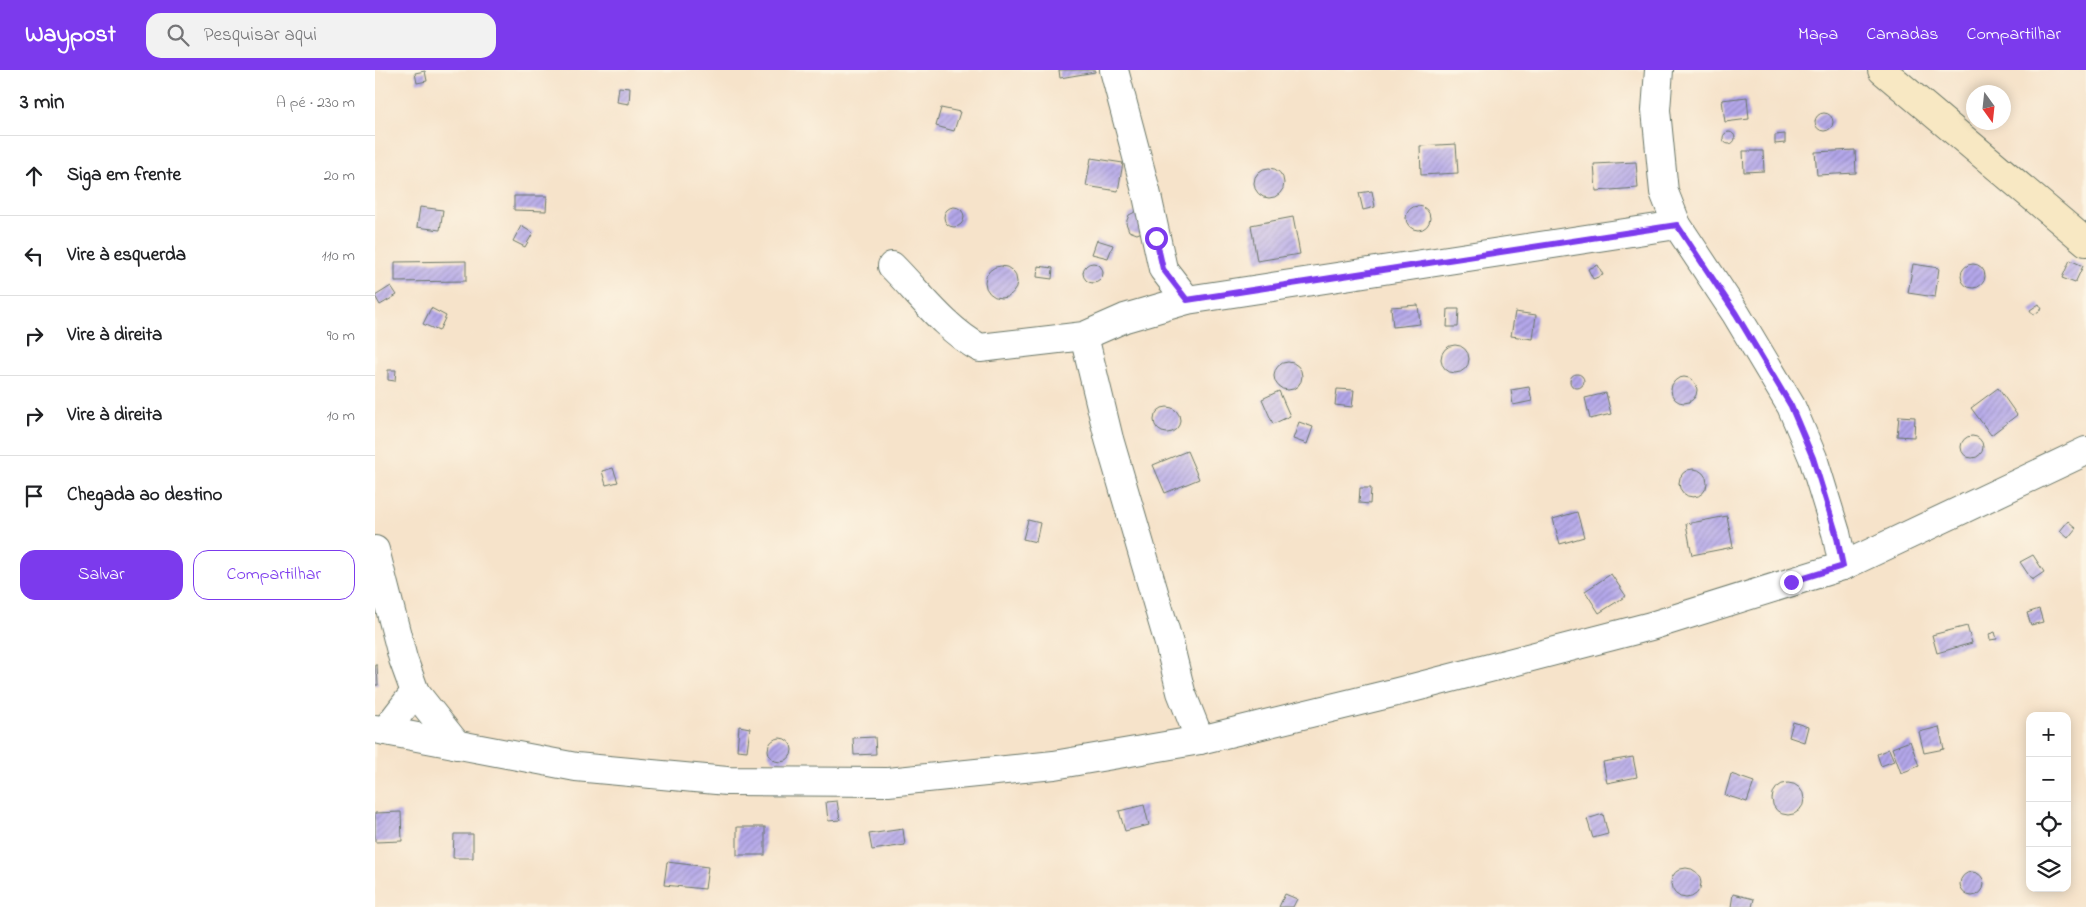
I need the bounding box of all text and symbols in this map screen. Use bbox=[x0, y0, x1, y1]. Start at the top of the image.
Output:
search box bbox=[146, 13, 496, 58]
text: Waypost bbox=[25, 18, 116, 53]
icon: search bbox=[164, 21, 192, 49]
text: Pesquisar aqui bbox=[204, 22, 317, 49]
text: Mapa bbox=[1798, 22, 1838, 48]
text: Camadas bbox=[1866, 22, 1939, 48]
text: Compartilhar bbox=[1967, 22, 2061, 48]
north arrow bbox=[1966, 85, 2011, 130]
text: 3 min bbox=[20, 88, 64, 118]
text: A pé · 230 m bbox=[276, 91, 355, 115]
icon: ahead bbox=[20, 162, 48, 190]
text: Siga em frente bbox=[67, 162, 181, 189]
text: 20 m bbox=[324, 164, 355, 188]
route start bbox=[1145, 227, 1168, 250]
icon: left bbox=[20, 242, 48, 270]
text: Vire à esquerda bbox=[67, 242, 186, 269]
text: 110 m bbox=[321, 244, 355, 268]
icon: right bbox=[20, 322, 48, 350]
text: Vire à direita bbox=[67, 322, 162, 349]
text: 90 m bbox=[327, 324, 355, 348]
icon: right bbox=[20, 402, 48, 430]
text: Vire à direita bbox=[67, 402, 162, 429]
text: 10 m bbox=[327, 404, 355, 428]
icon: arrive bbox=[20, 482, 48, 510]
text: Chegada ao destino bbox=[67, 482, 222, 509]
button: Salvar bbox=[20, 550, 183, 600]
button: Compartilhar bbox=[193, 550, 355, 600]
route end bbox=[1780, 571, 1803, 594]
map controls bbox=[2026, 712, 2071, 892]
button: + bbox=[2026, 712, 2071, 757]
button: − bbox=[2026, 757, 2071, 802]
button: locate bbox=[2026, 802, 2071, 847]
button: layers bbox=[2026, 847, 2071, 892]

